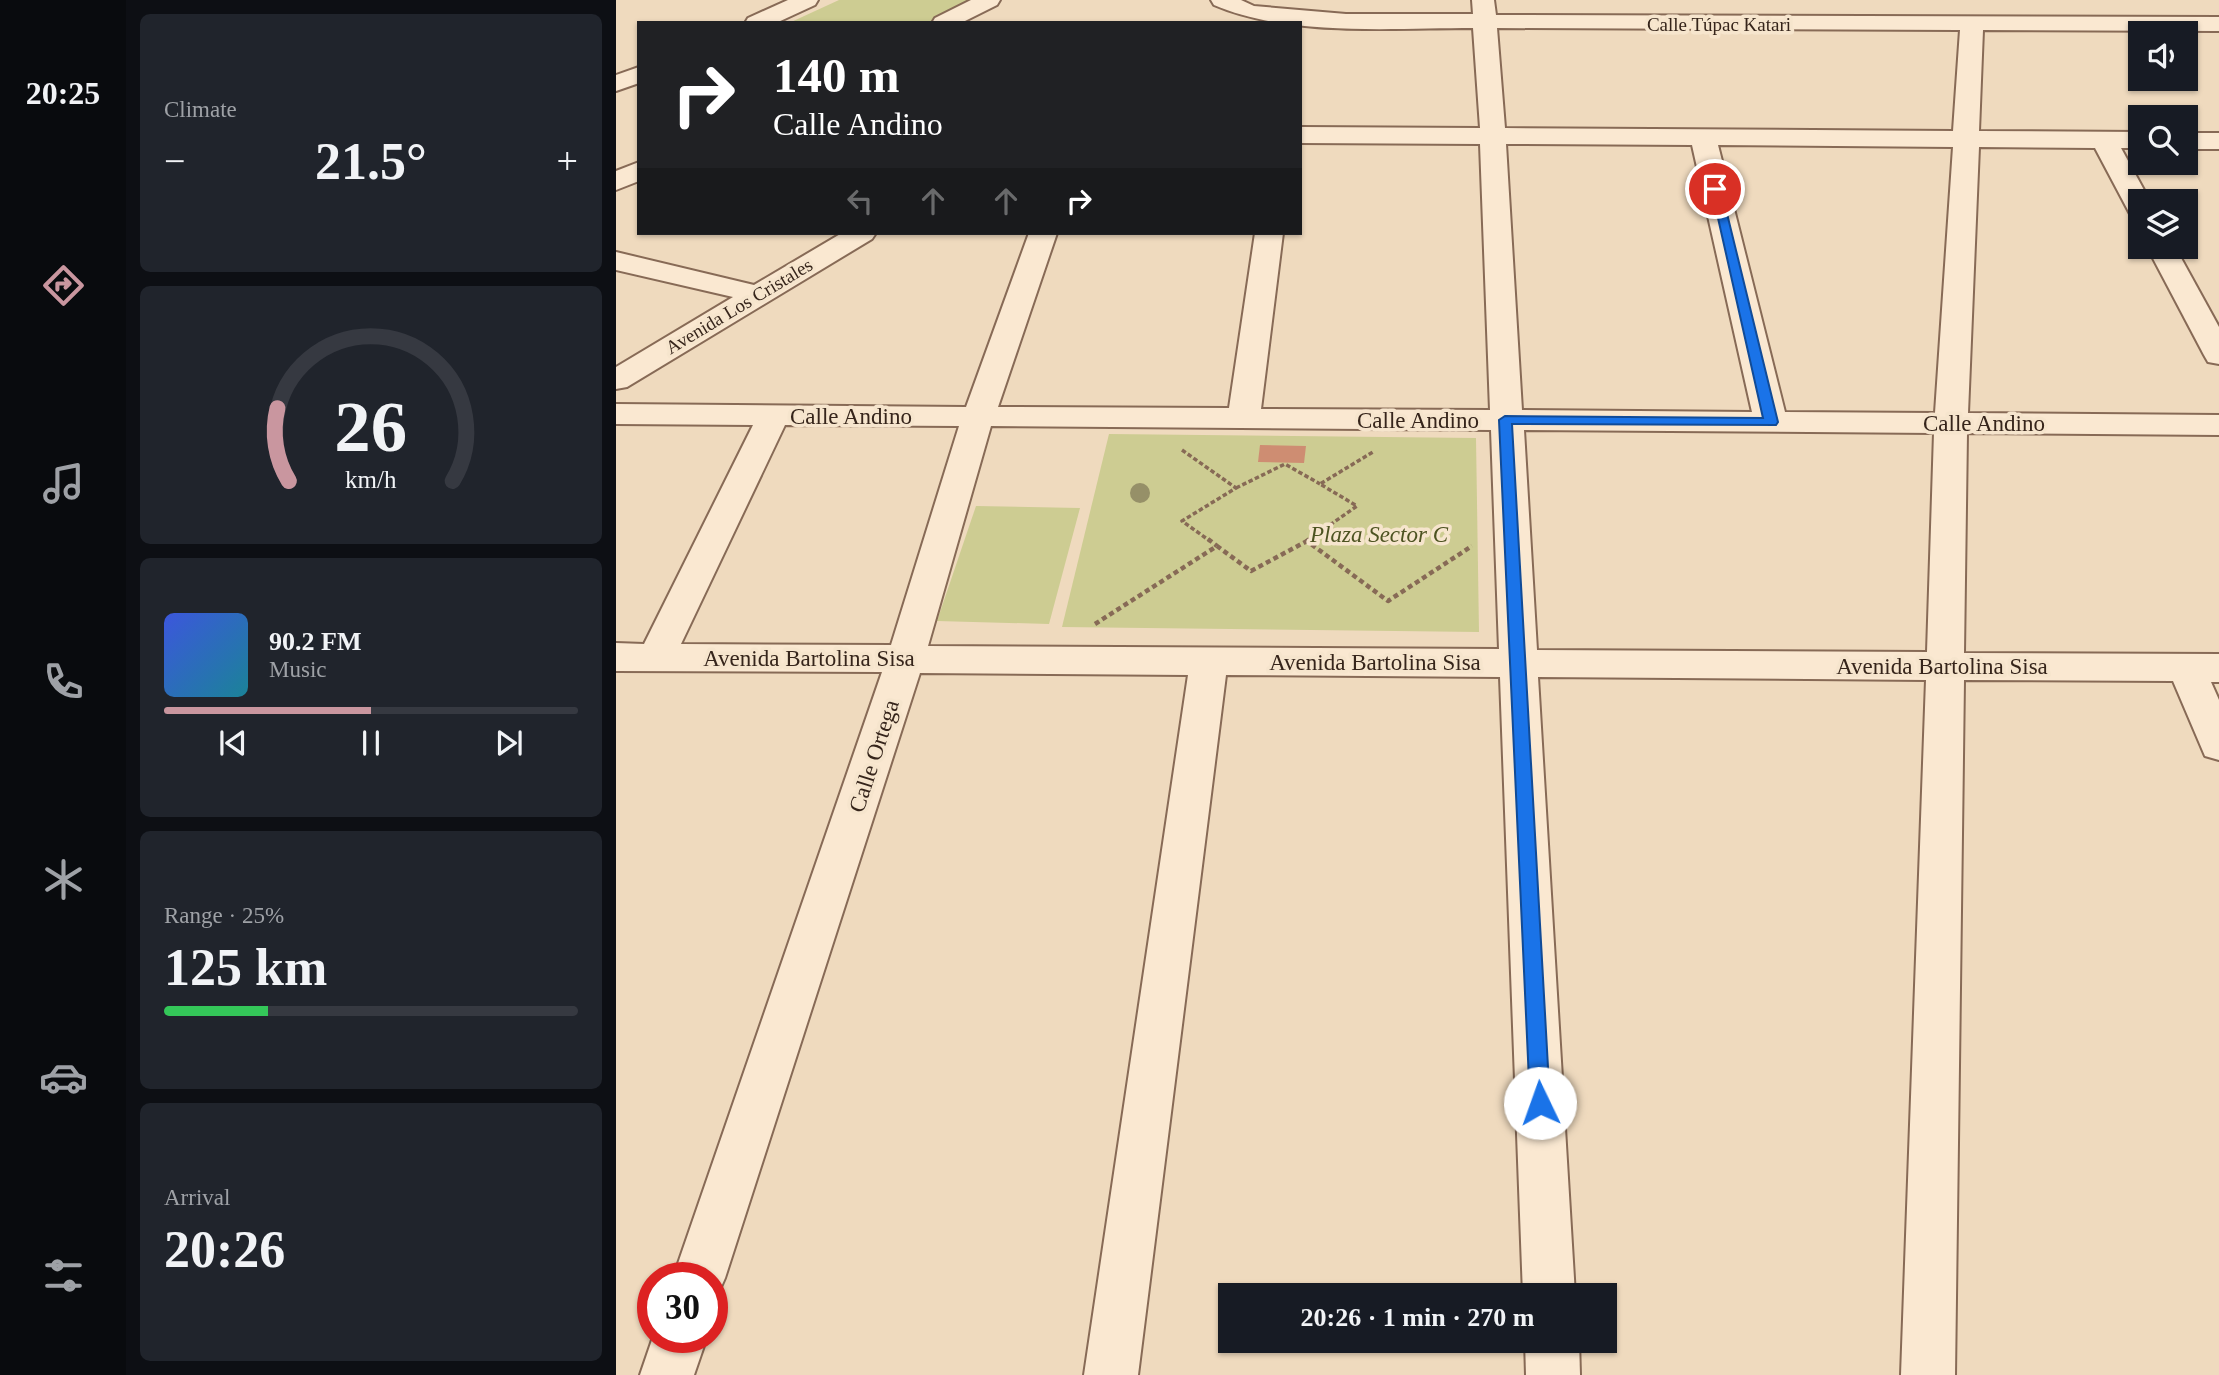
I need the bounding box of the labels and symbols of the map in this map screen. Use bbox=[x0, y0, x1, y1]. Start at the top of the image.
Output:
street label: Calle Túpac Katari bbox=[1647, 14, 1791, 35]
pin bbox=[1685, 159, 1745, 219]
street label: Avenida Los Cristales bbox=[662, 254, 816, 358]
street label: Calle Andino bbox=[790, 404, 912, 429]
street label: Calle Andino bbox=[1357, 408, 1479, 433]
street label: Calle Andino bbox=[1923, 411, 2045, 436]
park label: Plaza Sector C bbox=[1309, 522, 1449, 547]
street label: Avenida Bartolina Sisa bbox=[703, 646, 915, 671]
street label: Avenida Bartolina Sisa bbox=[1269, 650, 1481, 675]
street label: Avenida Bartolina Sisa bbox=[1836, 654, 2048, 679]
street label: Calle Ortega bbox=[844, 697, 904, 815]
position arrow bbox=[1503, 1066, 1577, 1140]
speed limit sign: 30 bbox=[637, 1262, 728, 1353]

